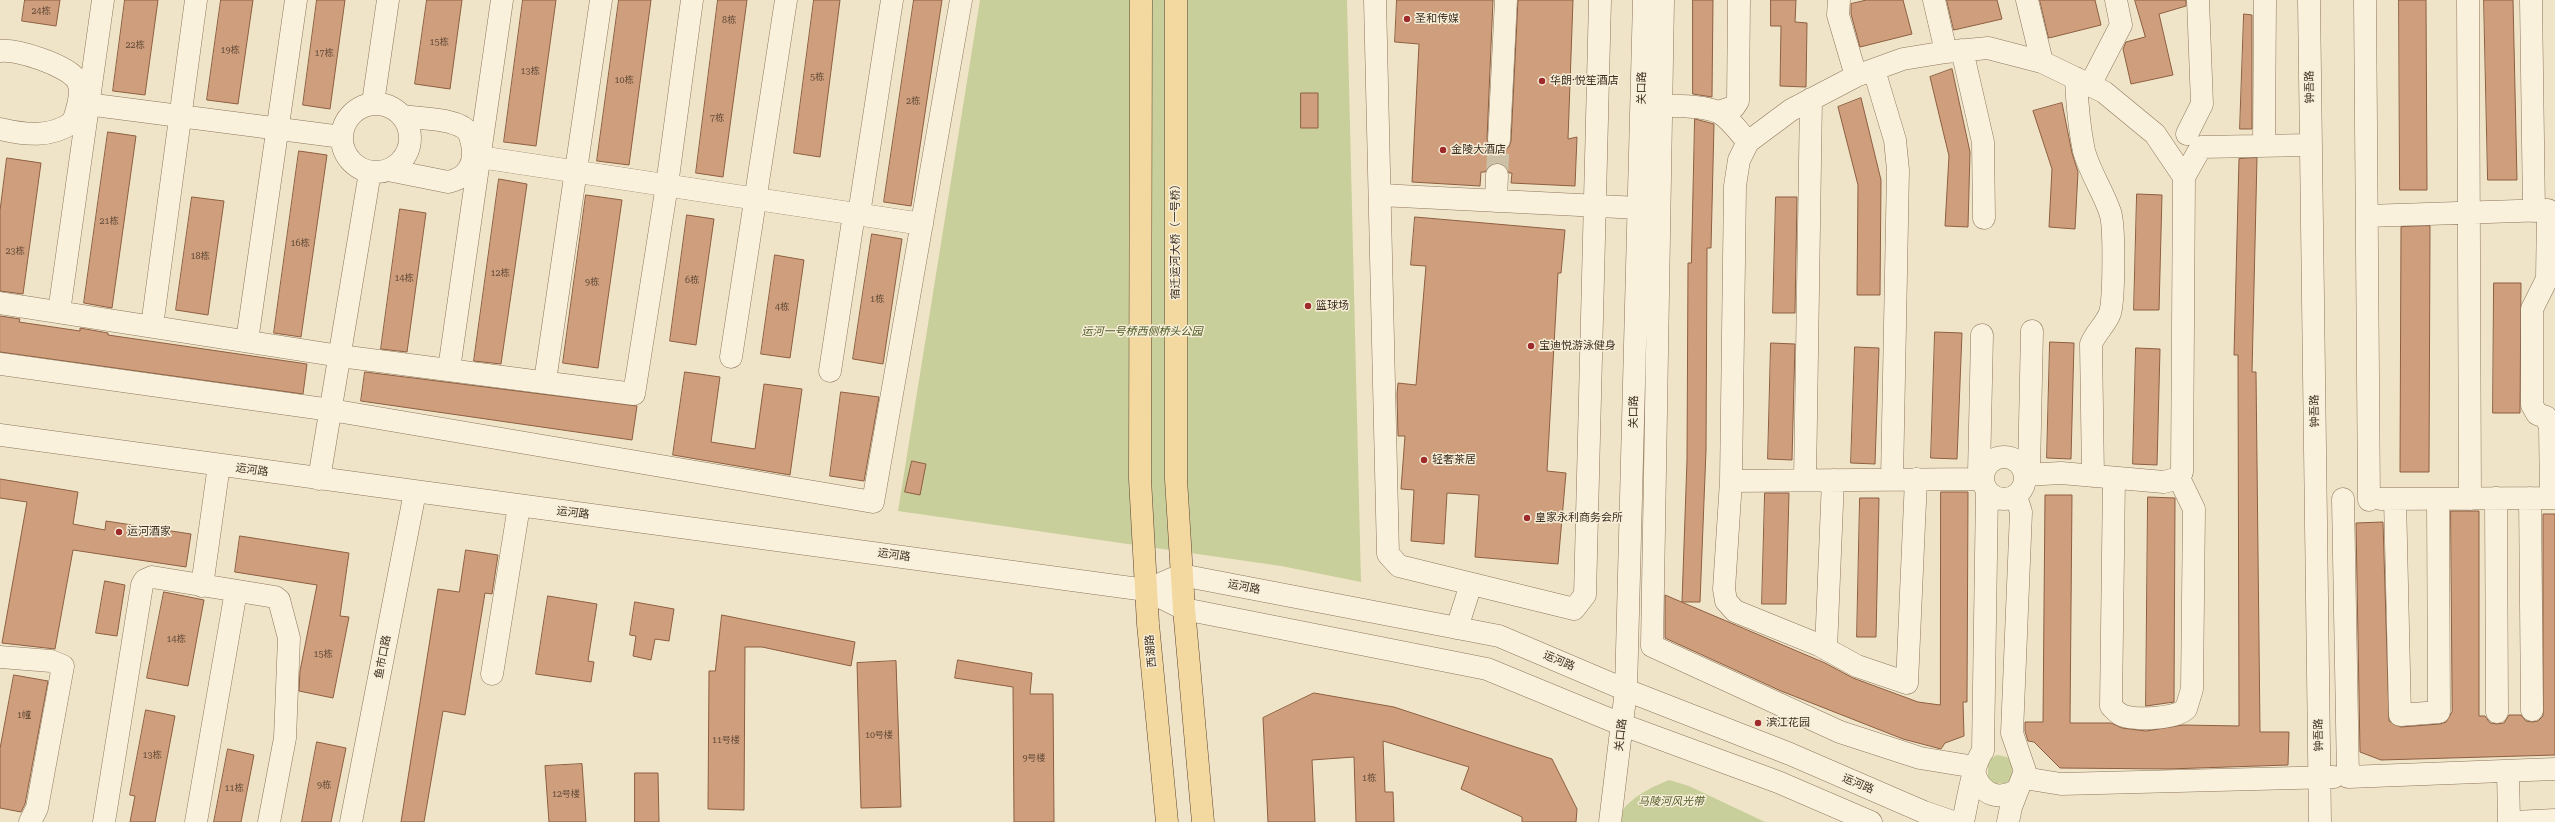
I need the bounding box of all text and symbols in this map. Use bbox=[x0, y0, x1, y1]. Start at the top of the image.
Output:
house number: 24栋 bbox=[31, 6, 51, 16]
place label: 圣和传媒 bbox=[1415, 12, 1459, 26]
marker: 圣和传媒 bbox=[1402, 14, 1412, 24]
house number: 8栋 bbox=[722, 15, 736, 25]
house number: 15栋 bbox=[429, 37, 449, 47]
house number: 22栋 bbox=[125, 40, 145, 50]
house number: 19栋 bbox=[220, 45, 240, 55]
house number: 17栋 bbox=[314, 48, 334, 58]
house number: 13栋 bbox=[520, 66, 540, 76]
street label: 钟吾路 bbox=[2303, 70, 2317, 104]
street label: 关口路 bbox=[1635, 71, 1649, 105]
house number: 5栋 bbox=[810, 72, 824, 82]
place label: 华朗·悦笙酒店 bbox=[1550, 74, 1619, 88]
house number: 10栋 bbox=[614, 75, 634, 85]
marker: 华朗·悦笙酒店 bbox=[1537, 76, 1547, 86]
house number: 2栋 bbox=[906, 96, 920, 106]
house number: 7栋 bbox=[710, 113, 724, 123]
place label: 金陵大酒店 bbox=[1451, 143, 1506, 157]
marker: 金陵大酒店 bbox=[1438, 145, 1448, 155]
street label: 宿迁运河大桥（一号桥） bbox=[1169, 179, 1183, 299]
house number: 21栋 bbox=[99, 216, 119, 226]
house number: 16栋 bbox=[290, 238, 310, 248]
house number: 23栋 bbox=[5, 246, 25, 256]
house number: 18栋 bbox=[190, 251, 210, 261]
house number: 12栋 bbox=[490, 268, 510, 278]
house number: 14栋 bbox=[394, 273, 414, 283]
house number: 6栋 bbox=[685, 275, 699, 285]
house number: 9栋 bbox=[585, 277, 599, 287]
house number: 1栋 bbox=[870, 294, 884, 304]
place label: 篮球场 bbox=[1316, 299, 1349, 313]
marker: 篮球场 bbox=[1303, 301, 1313, 311]
house number: 4栋 bbox=[775, 302, 789, 312]
park label: 运河一号桥西侧桥头公园 bbox=[1082, 325, 1202, 339]
place label: 宝迪悦游泳健身 bbox=[1539, 339, 1616, 353]
marker: 宝迪悦游泳健身 bbox=[1526, 341, 1536, 351]
street label: 钟吾路 bbox=[2308, 394, 2322, 428]
street label: 关口路 bbox=[1627, 395, 1641, 429]
place label: 轻奢茶居 bbox=[1432, 453, 1476, 467]
marker: 轻奢茶居 bbox=[1419, 455, 1429, 465]
street label: 运河路 bbox=[235, 461, 269, 479]
street label: 运河路 bbox=[556, 504, 590, 522]
place label: 皇家永利商务会所 bbox=[1535, 511, 1623, 525]
marker: 皇家永利商务会所 bbox=[1522, 513, 1532, 523]
place label: 运河酒家 bbox=[127, 525, 171, 539]
marker: 运河酒家 bbox=[114, 527, 124, 537]
street label: 运河路 bbox=[877, 546, 911, 564]
street label: 运河路 bbox=[1227, 577, 1261, 597]
house number: 14栋 bbox=[166, 634, 186, 644]
street label: 鱼市口路 bbox=[372, 634, 394, 680]
street label: 西湖路 bbox=[1143, 634, 1159, 668]
street label: 运河路 bbox=[1541, 648, 1577, 674]
house number: 15栋 bbox=[313, 649, 333, 659]
house number: 1幢 bbox=[17, 710, 31, 720]
place label: 滨江花园 bbox=[1766, 716, 1810, 730]
street label: 关口路 bbox=[1612, 718, 1630, 752]
marker: 滨江花园 bbox=[1753, 718, 1763, 728]
street label: 钟吾路 bbox=[2312, 718, 2326, 752]
house number: 10号楼 bbox=[865, 730, 893, 740]
house number: 11号楼 bbox=[712, 735, 740, 745]
house number: 13栋 bbox=[142, 750, 162, 760]
house number: 9号楼 bbox=[1022, 753, 1046, 763]
street label: 运河路 bbox=[1840, 771, 1876, 797]
house number: 1栋 bbox=[1362, 773, 1376, 783]
house number: 9栋 bbox=[317, 780, 331, 790]
house number: 11栋 bbox=[224, 783, 244, 793]
house number: 12号楼 bbox=[552, 789, 580, 799]
park label: 马陵河风光带 bbox=[1638, 795, 1704, 809]

